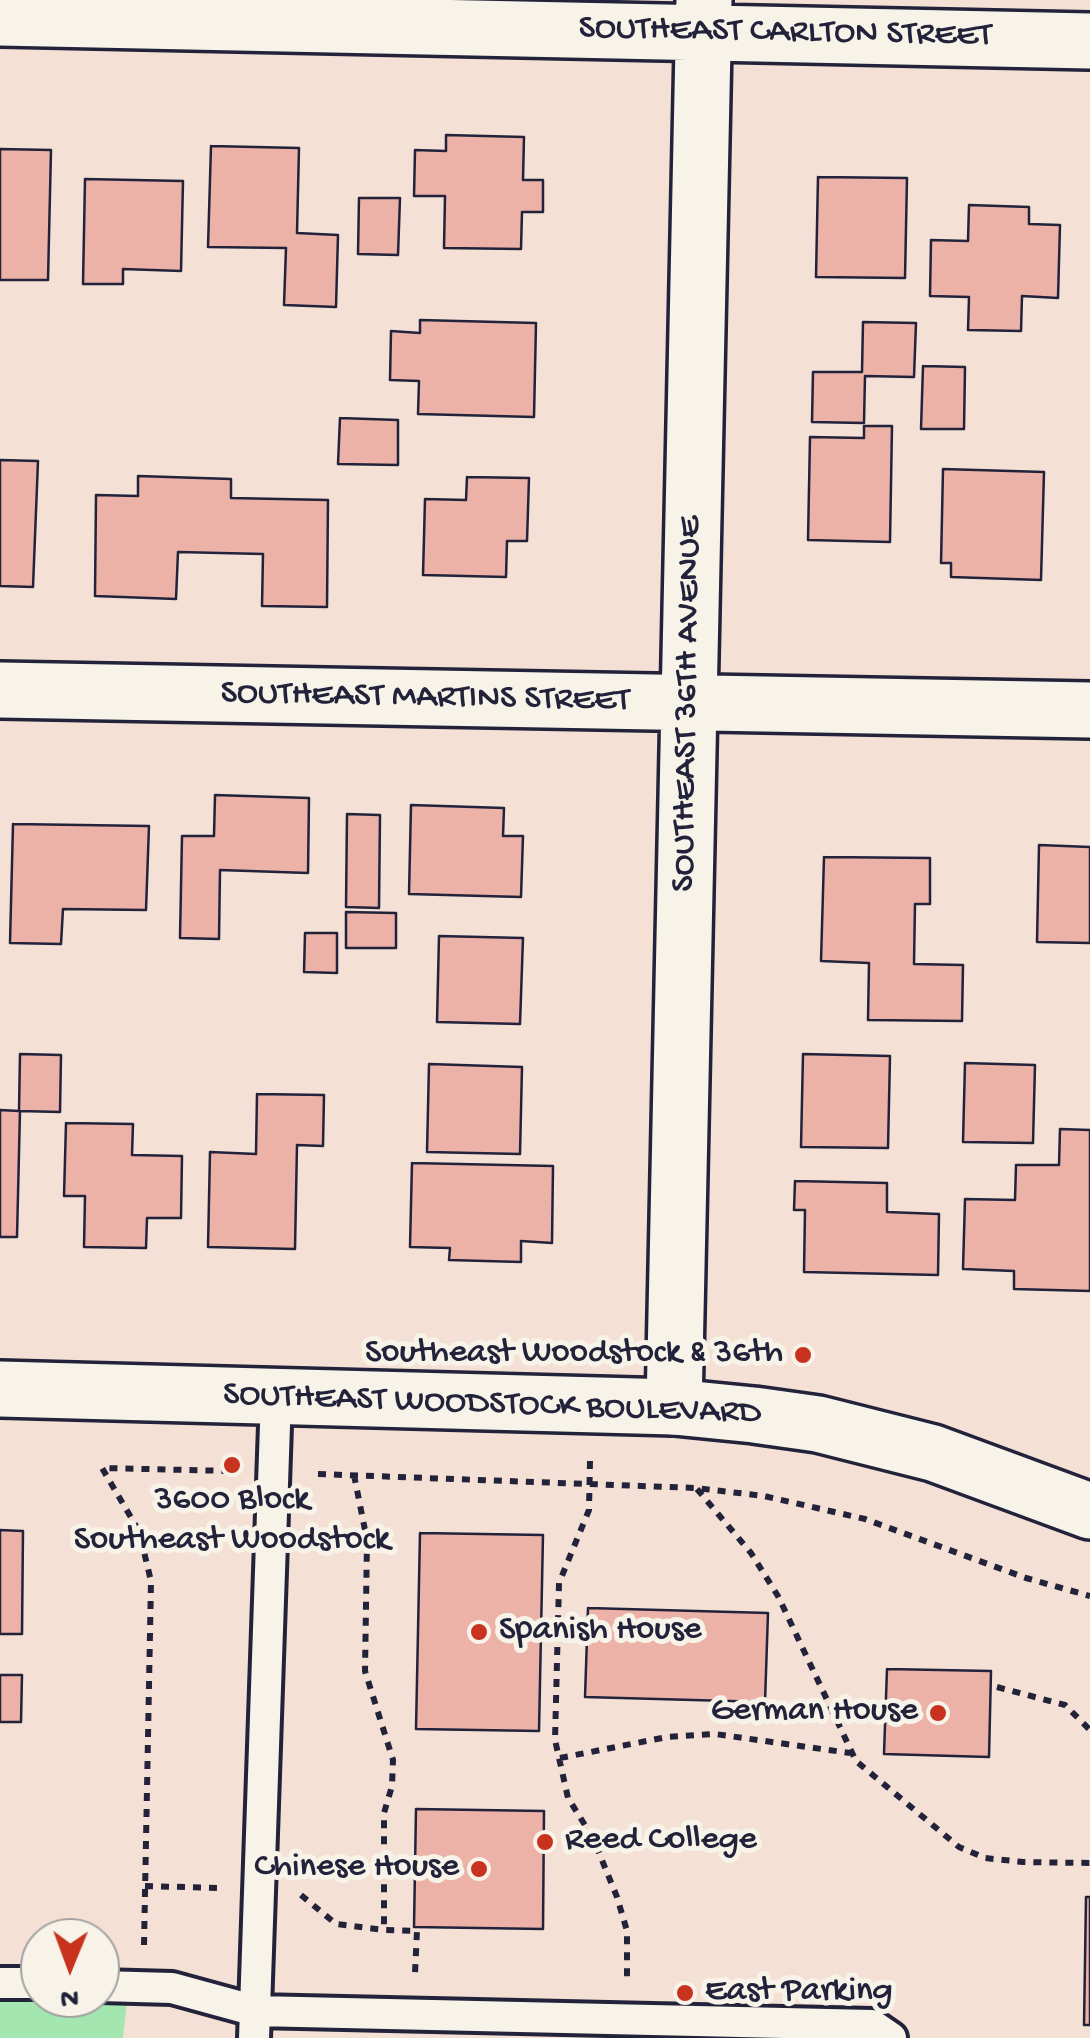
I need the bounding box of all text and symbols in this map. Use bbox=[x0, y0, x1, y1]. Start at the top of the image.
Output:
street label: SOUTHEAST CARLTON STREET bbox=[578, 9, 992, 59]
street label: SOUTHEAST 36TH AVENUE bbox=[665, 516, 713, 892]
street label: SOUTHEAST MARTINS STREET bbox=[220, 674, 630, 724]
place label: Southeast Woodstock & 36th bbox=[365, 1334, 783, 1376]
marker: Southeast Woodstock & 36th bbox=[792, 1344, 814, 1366]
street label: SOUTHEAST WOODSTOCK BOULEVARD bbox=[222, 1376, 762, 1436]
marker: 3600 Block Southeast Woodstock bbox=[221, 1454, 243, 1476]
place label: 3600 Block Southeast Woodstock bbox=[74, 1481, 390, 1563]
place label: Spanish House bbox=[499, 1611, 702, 1653]
marker: Spanish House bbox=[468, 1621, 490, 1643]
place label: German House bbox=[711, 1692, 918, 1734]
marker: German House bbox=[927, 1702, 949, 1724]
place label: Reed College bbox=[565, 1821, 757, 1863]
marker: Reed College bbox=[534, 1831, 556, 1853]
place label: Chinese House bbox=[254, 1848, 459, 1890]
marker: Chinese House bbox=[468, 1858, 490, 1880]
north arrow bbox=[20, 1918, 120, 2018]
place label: East Parking bbox=[705, 1972, 893, 2014]
text: N bbox=[60, 1980, 79, 2013]
marker: East Parking bbox=[674, 1982, 696, 2004]

